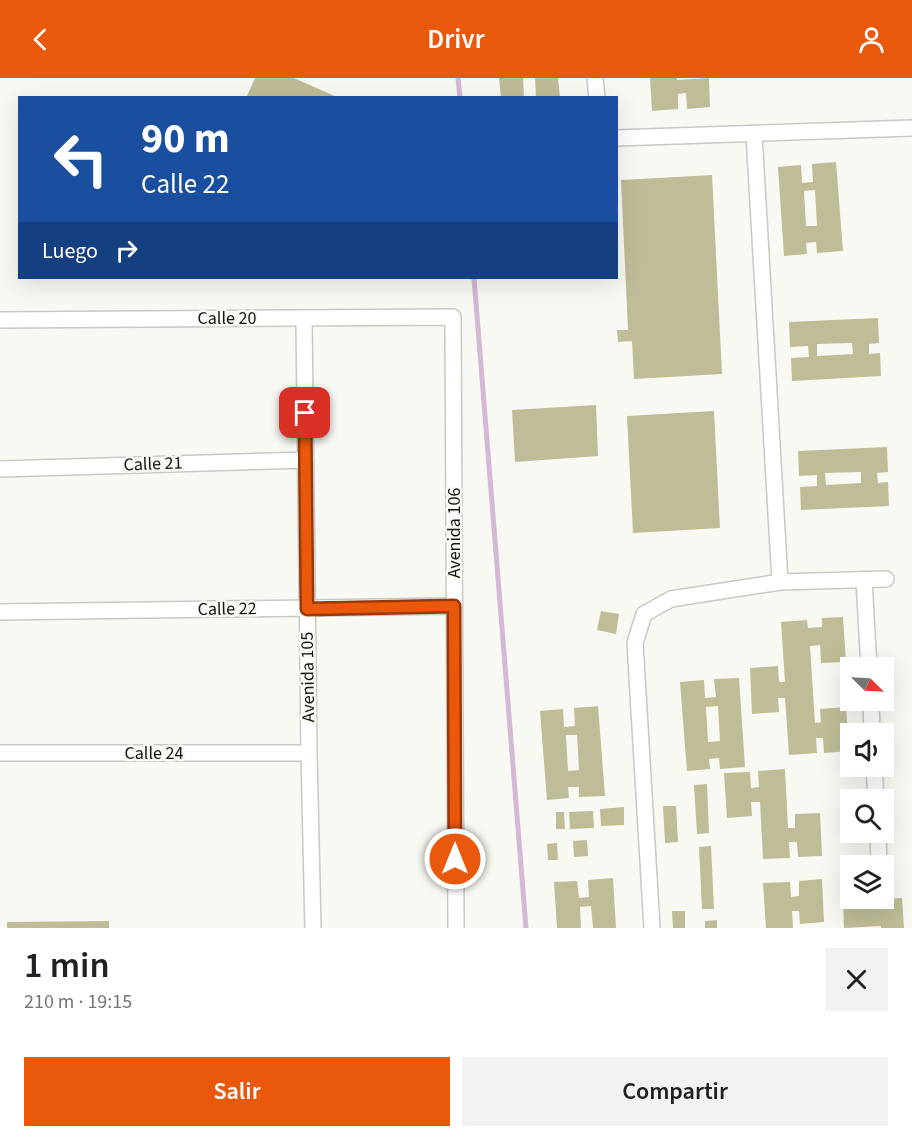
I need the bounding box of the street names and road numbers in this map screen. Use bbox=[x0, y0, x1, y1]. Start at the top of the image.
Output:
street label: Calle 20 bbox=[198, 306, 257, 331]
street label: Calle 21 bbox=[123, 450, 183, 478]
street label: Avenida 106 bbox=[442, 488, 467, 578]
street label: Calle 22 bbox=[197, 596, 257, 622]
street label: Avenida 105 bbox=[295, 631, 321, 723]
street label: Calle 24 bbox=[125, 741, 184, 766]

